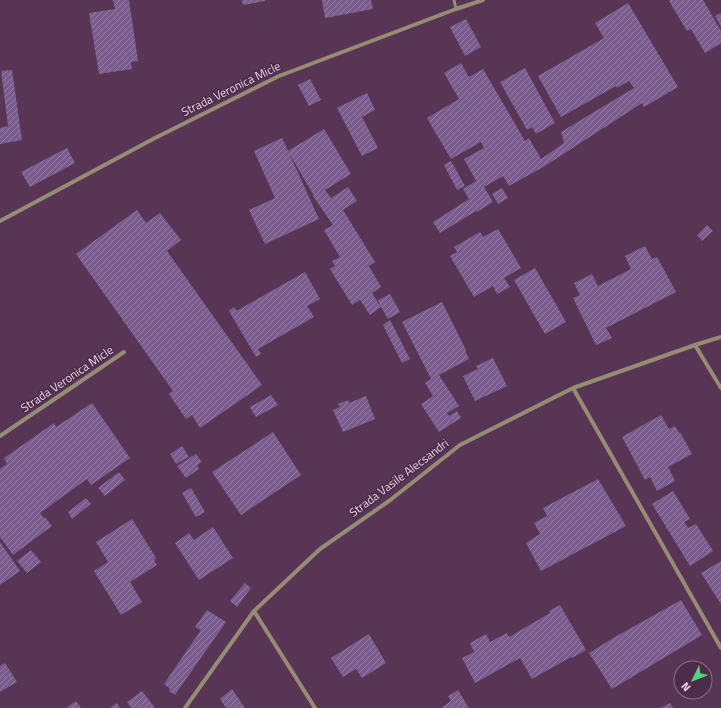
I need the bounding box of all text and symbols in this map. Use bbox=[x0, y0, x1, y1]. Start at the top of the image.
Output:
street label: Strada Veronica Micle bbox=[178, 56, 284, 121]
street label: Strada Veronica Micle bbox=[16, 340, 117, 417]
street label: Strada Vasile Alecsandri bbox=[345, 434, 453, 521]
north arrow bbox=[673, 660, 713, 700]
text: N bbox=[677, 679, 694, 695]

